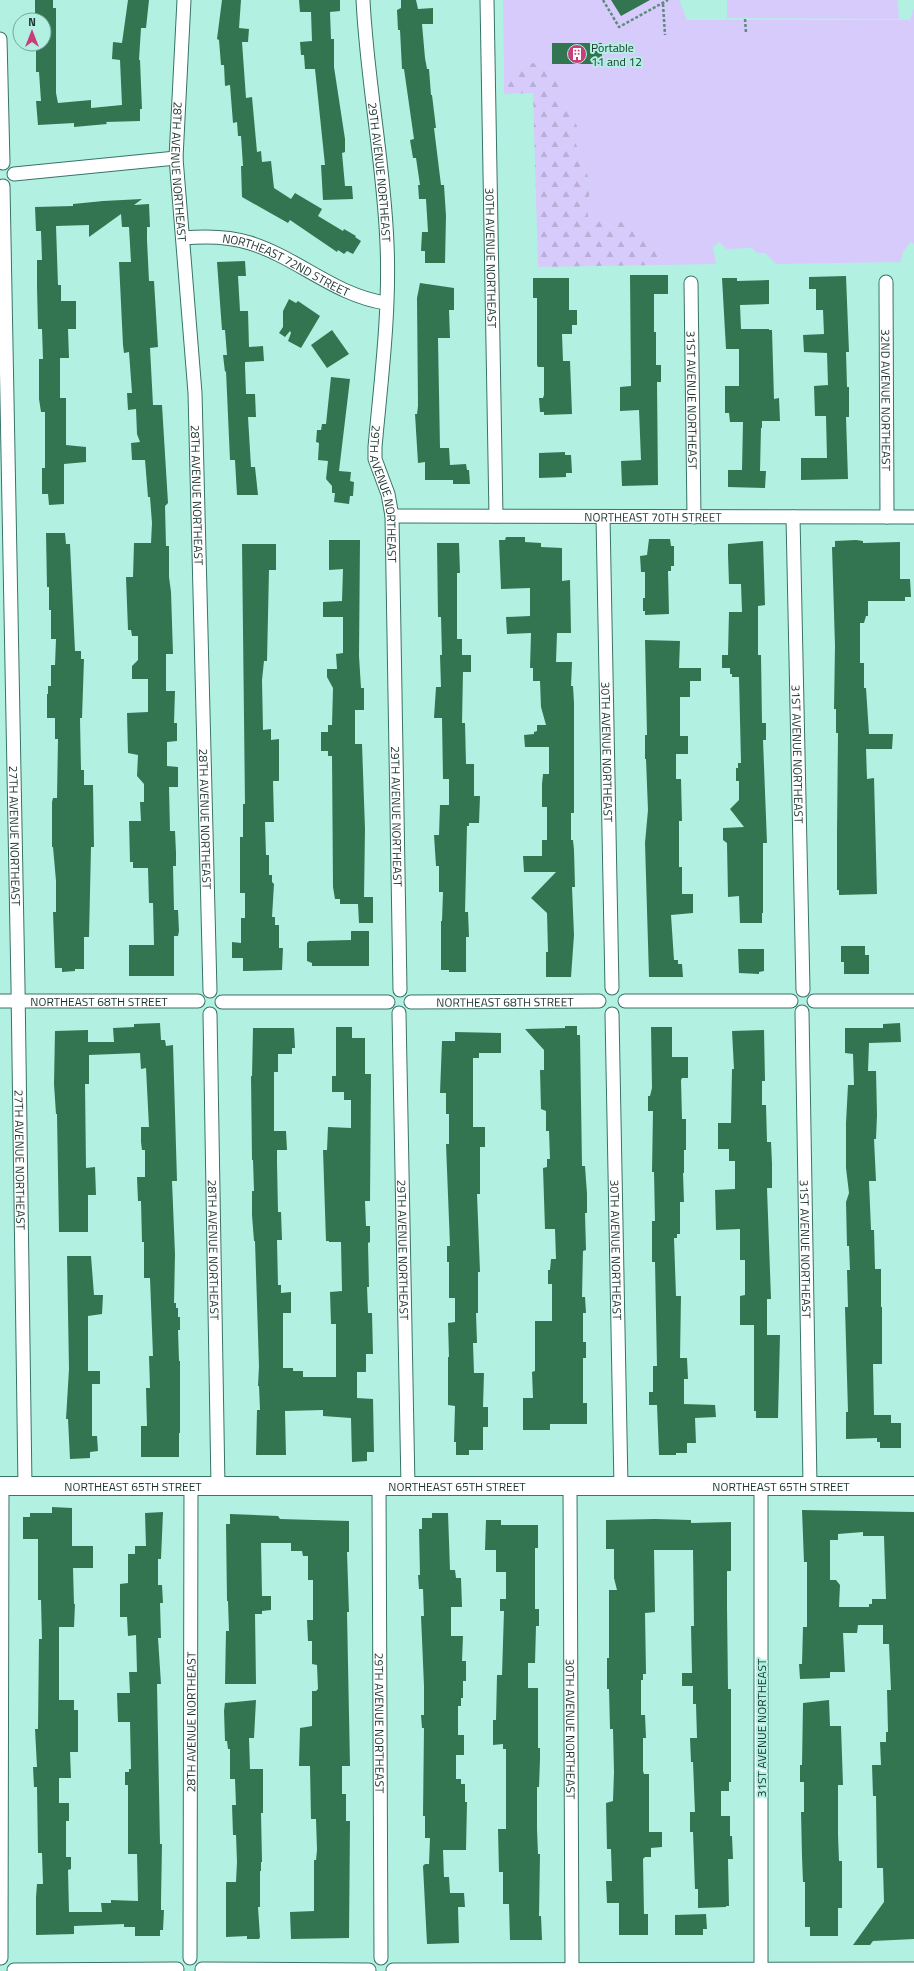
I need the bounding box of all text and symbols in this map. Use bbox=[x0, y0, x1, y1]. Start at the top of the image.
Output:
north arrow bbox=[12, 12, 52, 52]
text: N bbox=[28, 14, 36, 30]
place label: Portable 11 and 12 bbox=[591, 38, 642, 71]
building icon: Portable 11 and 12 bbox=[566, 43, 588, 65]
street label: 28TH AVENUE NORTHEAST bbox=[166, 101, 192, 243]
street label: 29TH AVENUE NORTHEAST bbox=[363, 101, 396, 243]
street label: 30TH AVENUE NORTHEAST bbox=[481, 188, 502, 329]
street label: NORTHEAST 72ND STREET bbox=[221, 228, 354, 301]
street label: 32ND AVENUE NORTHEAST bbox=[877, 329, 896, 472]
street label: 31ST AVENUE NORTHEAST bbox=[682, 330, 703, 470]
street label: 29TH AVENUE NORTHEAST bbox=[366, 424, 402, 564]
street label: 28TH AVENUE NORTHEAST bbox=[186, 425, 209, 566]
street label: NORTHEAST 70TH STREET bbox=[584, 507, 722, 526]
street label: 30TH AVENUE NORTHEAST bbox=[597, 682, 618, 823]
street label: 31ST AVENUE NORTHEAST bbox=[787, 684, 809, 824]
street label: 29TH AVENUE NORTHEAST bbox=[386, 746, 408, 888]
street label: 28TH AVENUE NORTHEAST bbox=[194, 748, 217, 890]
street label: 27TH AVENUE NORTHEAST bbox=[4, 766, 26, 907]
street label: NORTHEAST 68TH STREET bbox=[30, 992, 168, 1011]
street label: NORTHEAST 68TH STREET bbox=[436, 992, 574, 1011]
street label: 27TH AVENUE NORTHEAST bbox=[10, 1090, 31, 1231]
street label: 31ST AVENUE NORTHEAST bbox=[795, 1179, 817, 1319]
street label: 28TH AVENUE NORTHEAST bbox=[203, 1180, 225, 1321]
street label: 29TH AVENUE NORTHEAST bbox=[393, 1180, 414, 1321]
street label: 30TH AVENUE NORTHEAST bbox=[606, 1180, 627, 1321]
street label: NORTHEAST 65TH STREET bbox=[64, 1477, 202, 1496]
street label: NORTHEAST 65TH STREET bbox=[388, 1477, 526, 1496]
street label: NORTHEAST 65TH STREET bbox=[712, 1477, 850, 1496]
street label: 28TH AVENUE NORTHEAST bbox=[181, 1651, 200, 1792]
street label: 29TH AVENUE NORTHEAST bbox=[370, 1653, 390, 1794]
street label: 31ST AVENUE NORTHEAST bbox=[752, 1658, 771, 1797]
street label: 30TH AVENUE NORTHEAST bbox=[561, 1659, 581, 1800]

